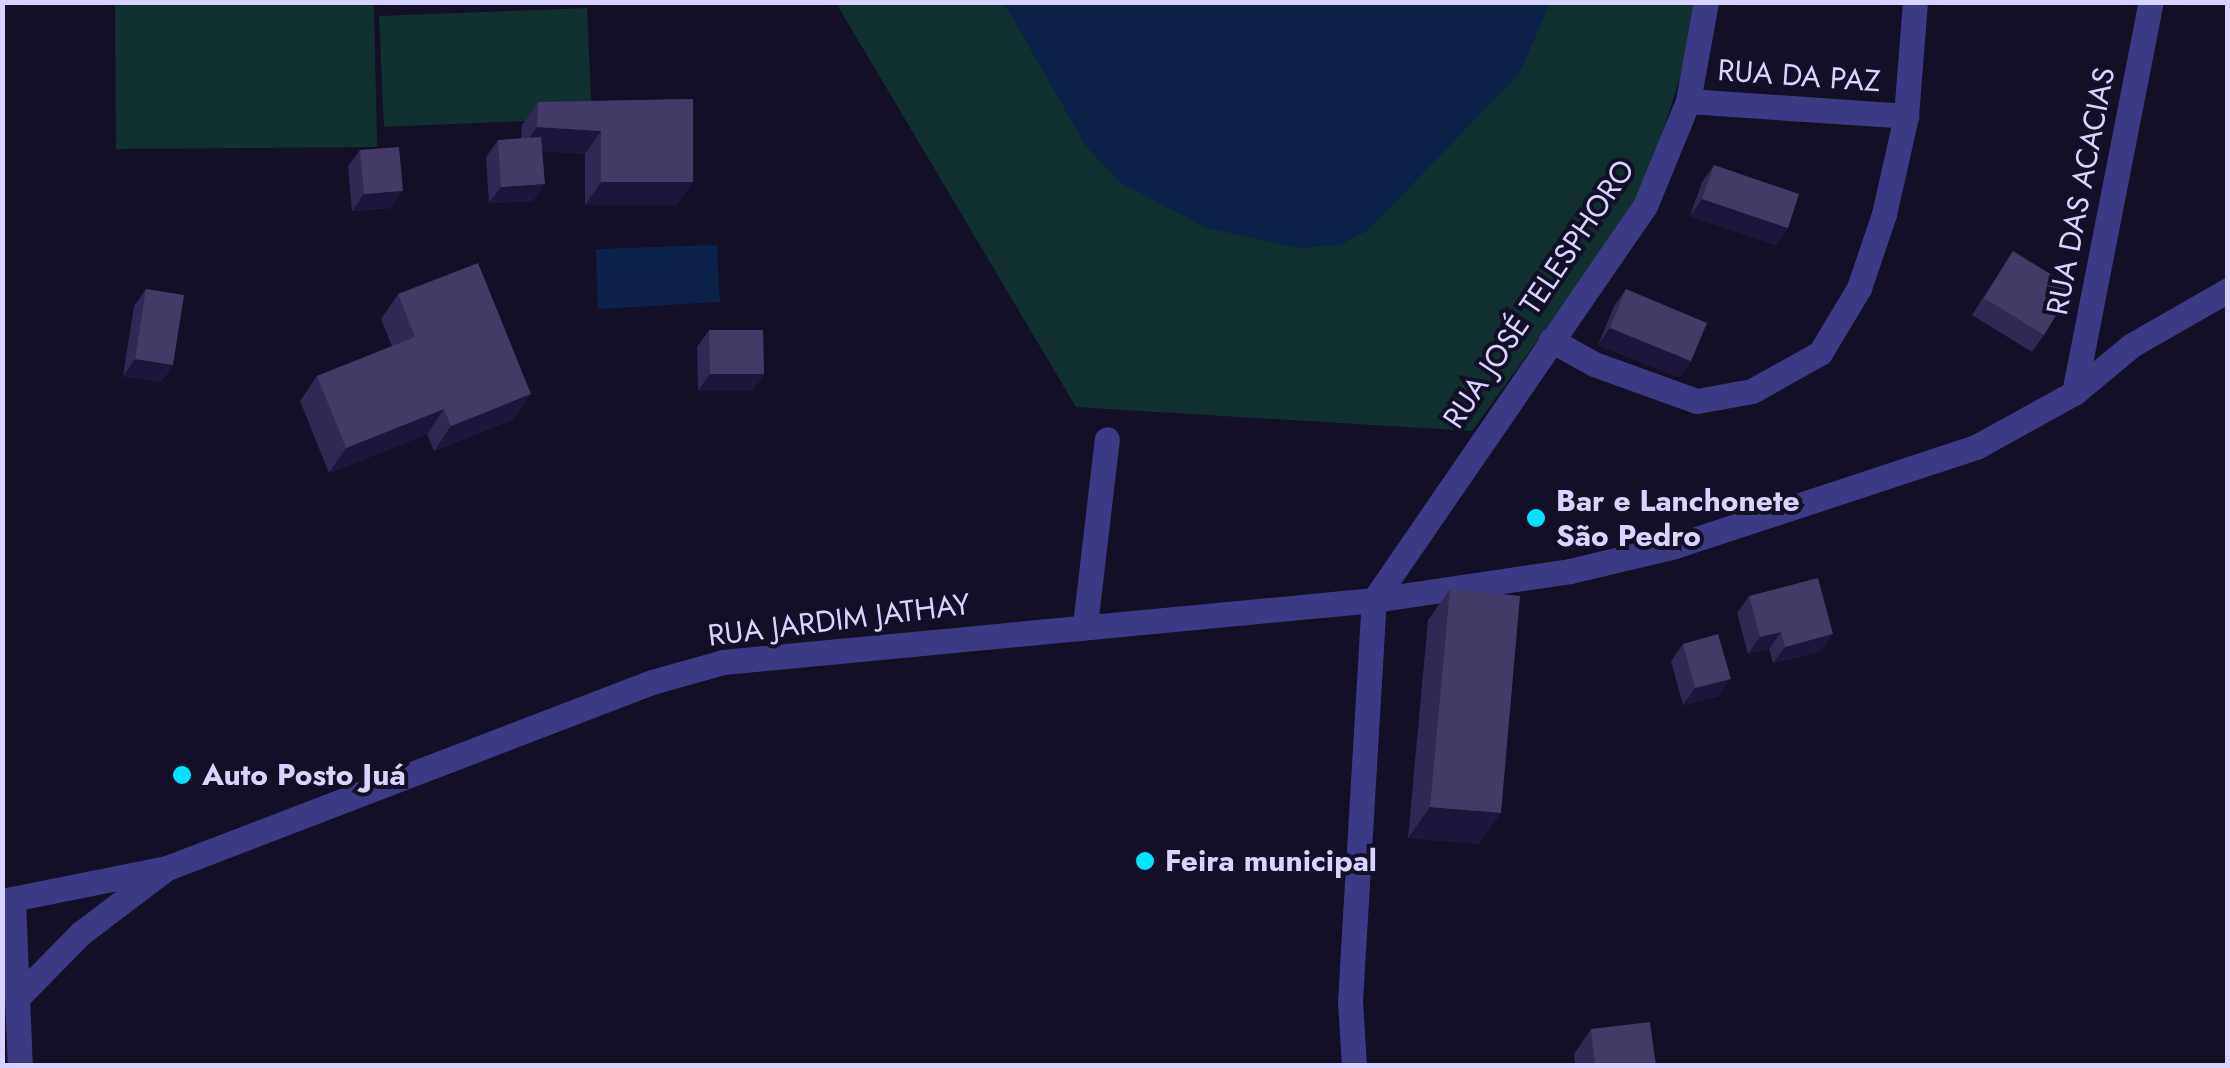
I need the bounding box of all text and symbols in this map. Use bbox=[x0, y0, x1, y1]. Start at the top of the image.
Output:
street label: RUA DA PAZ bbox=[1716, 52, 1882, 100]
street label: RUA DAS ACACIAS bbox=[2039, 64, 2123, 318]
street label: RUA JOSÉ TELESPHORO bbox=[1436, 153, 1642, 435]
place label: Bar e Lanchonete São Pedro bbox=[1556, 483, 1800, 554]
marker: Bar e Lanchonete São Pedro bbox=[1525, 507, 1547, 529]
street label: RUA JARDIM JATHAY bbox=[706, 586, 972, 654]
place label: Auto Posto Juá bbox=[202, 757, 406, 793]
marker: Auto Posto Juá bbox=[171, 764, 193, 786]
place label: Feira municipal bbox=[1165, 843, 1377, 879]
marker: Feira municipal bbox=[1134, 850, 1156, 872]

